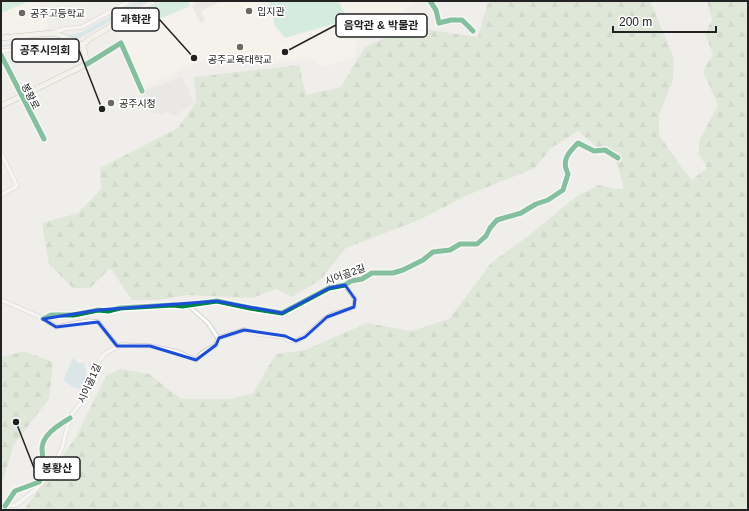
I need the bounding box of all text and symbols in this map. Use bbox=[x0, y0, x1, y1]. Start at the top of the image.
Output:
marker: 입지관 bbox=[244, 6, 254, 16]
place label: 입지관 bbox=[257, 6, 285, 17]
marker: 공주고등학교 bbox=[17, 8, 27, 18]
place label: 공주고등학교 bbox=[30, 8, 85, 19]
callout: 과학관 bbox=[112, 8, 159, 31]
scale bar bbox=[613, 8, 716, 34]
text: 과학관 bbox=[121, 13, 151, 25]
callout: 음악관 & 박물관 bbox=[336, 14, 427, 37]
text: 200 m bbox=[619, 15, 652, 29]
text: 음악관 & 박물관 bbox=[344, 19, 418, 31]
callout: 공주시의회 bbox=[12, 39, 79, 62]
marker: 공주교육대학교 bbox=[235, 42, 245, 52]
text: 공주시의회 bbox=[20, 44, 70, 56]
place label: 공주교육대학교 bbox=[208, 54, 272, 65]
street label: 봉황로 bbox=[19, 81, 42, 111]
marker: 공주시청 bbox=[106, 98, 116, 108]
place label: 공주시청 bbox=[119, 98, 156, 109]
street label: 시어골2길 bbox=[323, 262, 367, 287]
street label: 시어골1길 bbox=[76, 362, 103, 405]
callout: 봉황산 bbox=[34, 457, 80, 480]
text: 봉황산 bbox=[42, 462, 72, 474]

